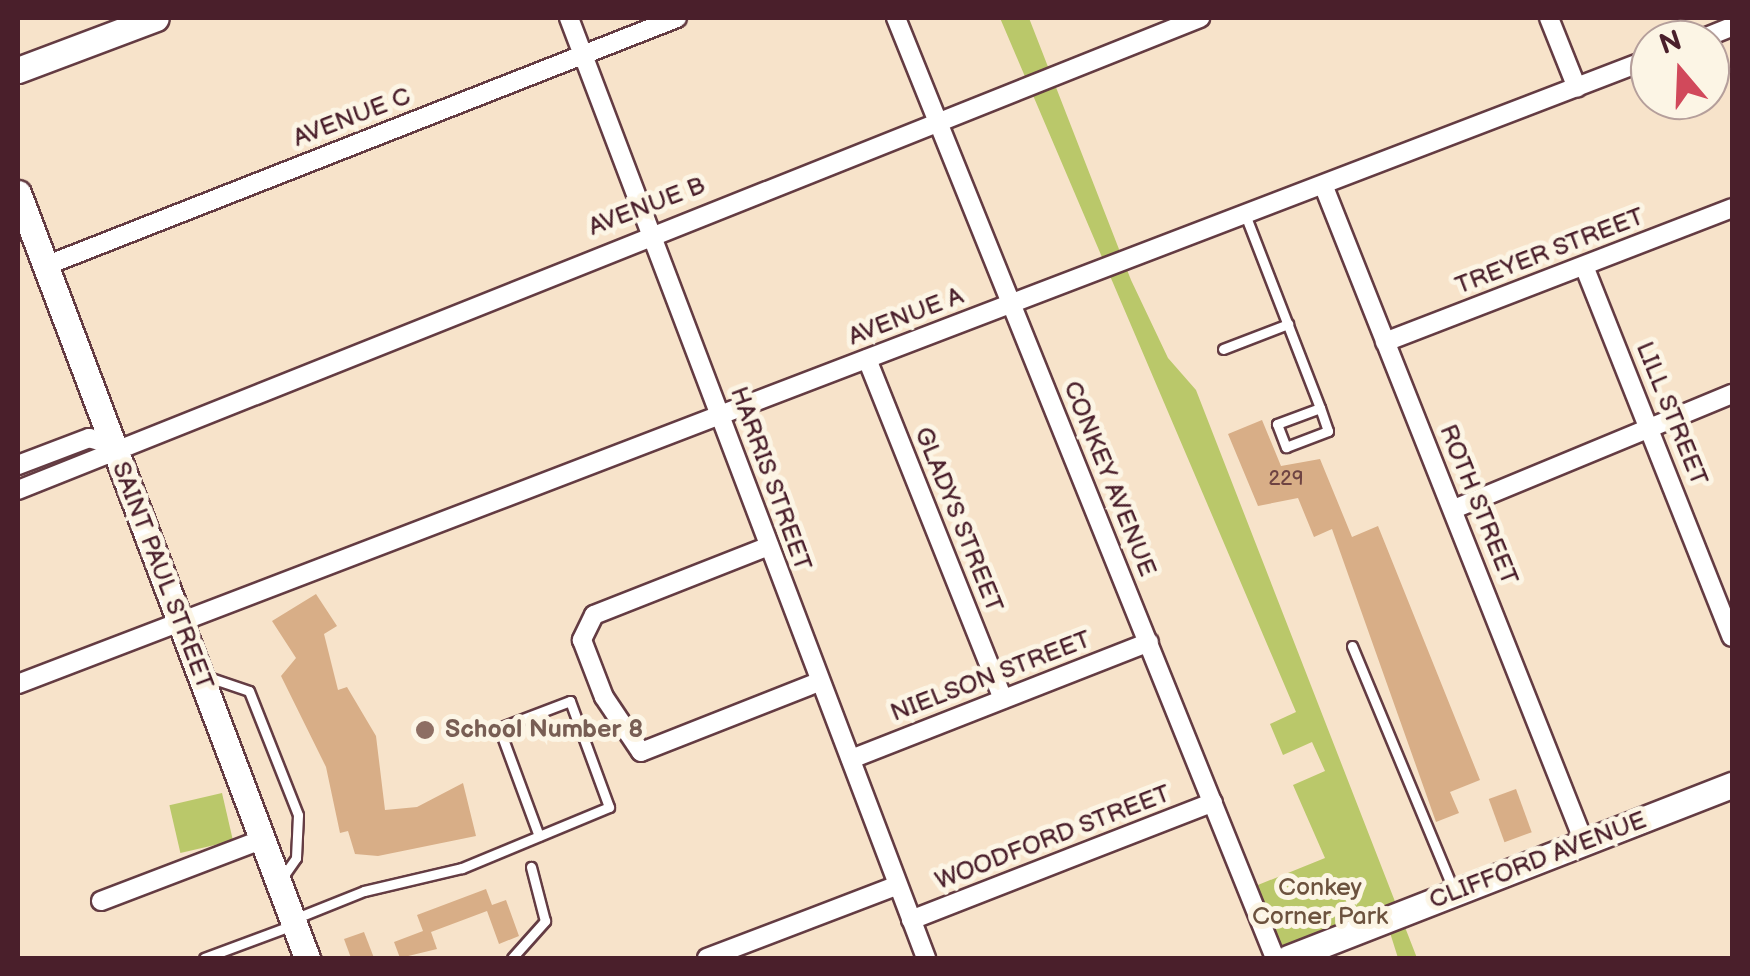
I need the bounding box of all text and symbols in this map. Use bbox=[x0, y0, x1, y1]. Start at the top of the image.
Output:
north arrow bbox=[1630, 20, 1730, 120]
text: N bbox=[1655, 24, 1686, 62]
street label: AVENUE C bbox=[289, 82, 415, 154]
street label: AVENUE B bbox=[584, 171, 710, 243]
street label: TREYER STREET bbox=[1451, 202, 1649, 302]
street label: AVENUE A bbox=[844, 281, 968, 353]
street label: LILL STREET bbox=[1628, 337, 1714, 491]
street label: CONKEY AVENUE bbox=[1056, 377, 1162, 581]
street label: HARRIS STREET bbox=[723, 383, 817, 575]
street label: ROTH STREET bbox=[1432, 420, 1524, 590]
street label: GLADYS STREET bbox=[907, 423, 1009, 617]
street label: SAINT PAUL STREET bbox=[105, 458, 219, 694]
house number: 229 bbox=[1268, 467, 1304, 491]
street label: NIELSON STREET bbox=[886, 625, 1096, 729]
place label: School Number 8 bbox=[445, 715, 643, 745]
marker: School Number 8 bbox=[414, 719, 436, 741]
street label: WOODFORD STREET bbox=[931, 779, 1175, 897]
street label: CLIFFORD AVENUE bbox=[1425, 806, 1651, 916]
park label: Conkey Corner Park bbox=[1252, 874, 1388, 933]

